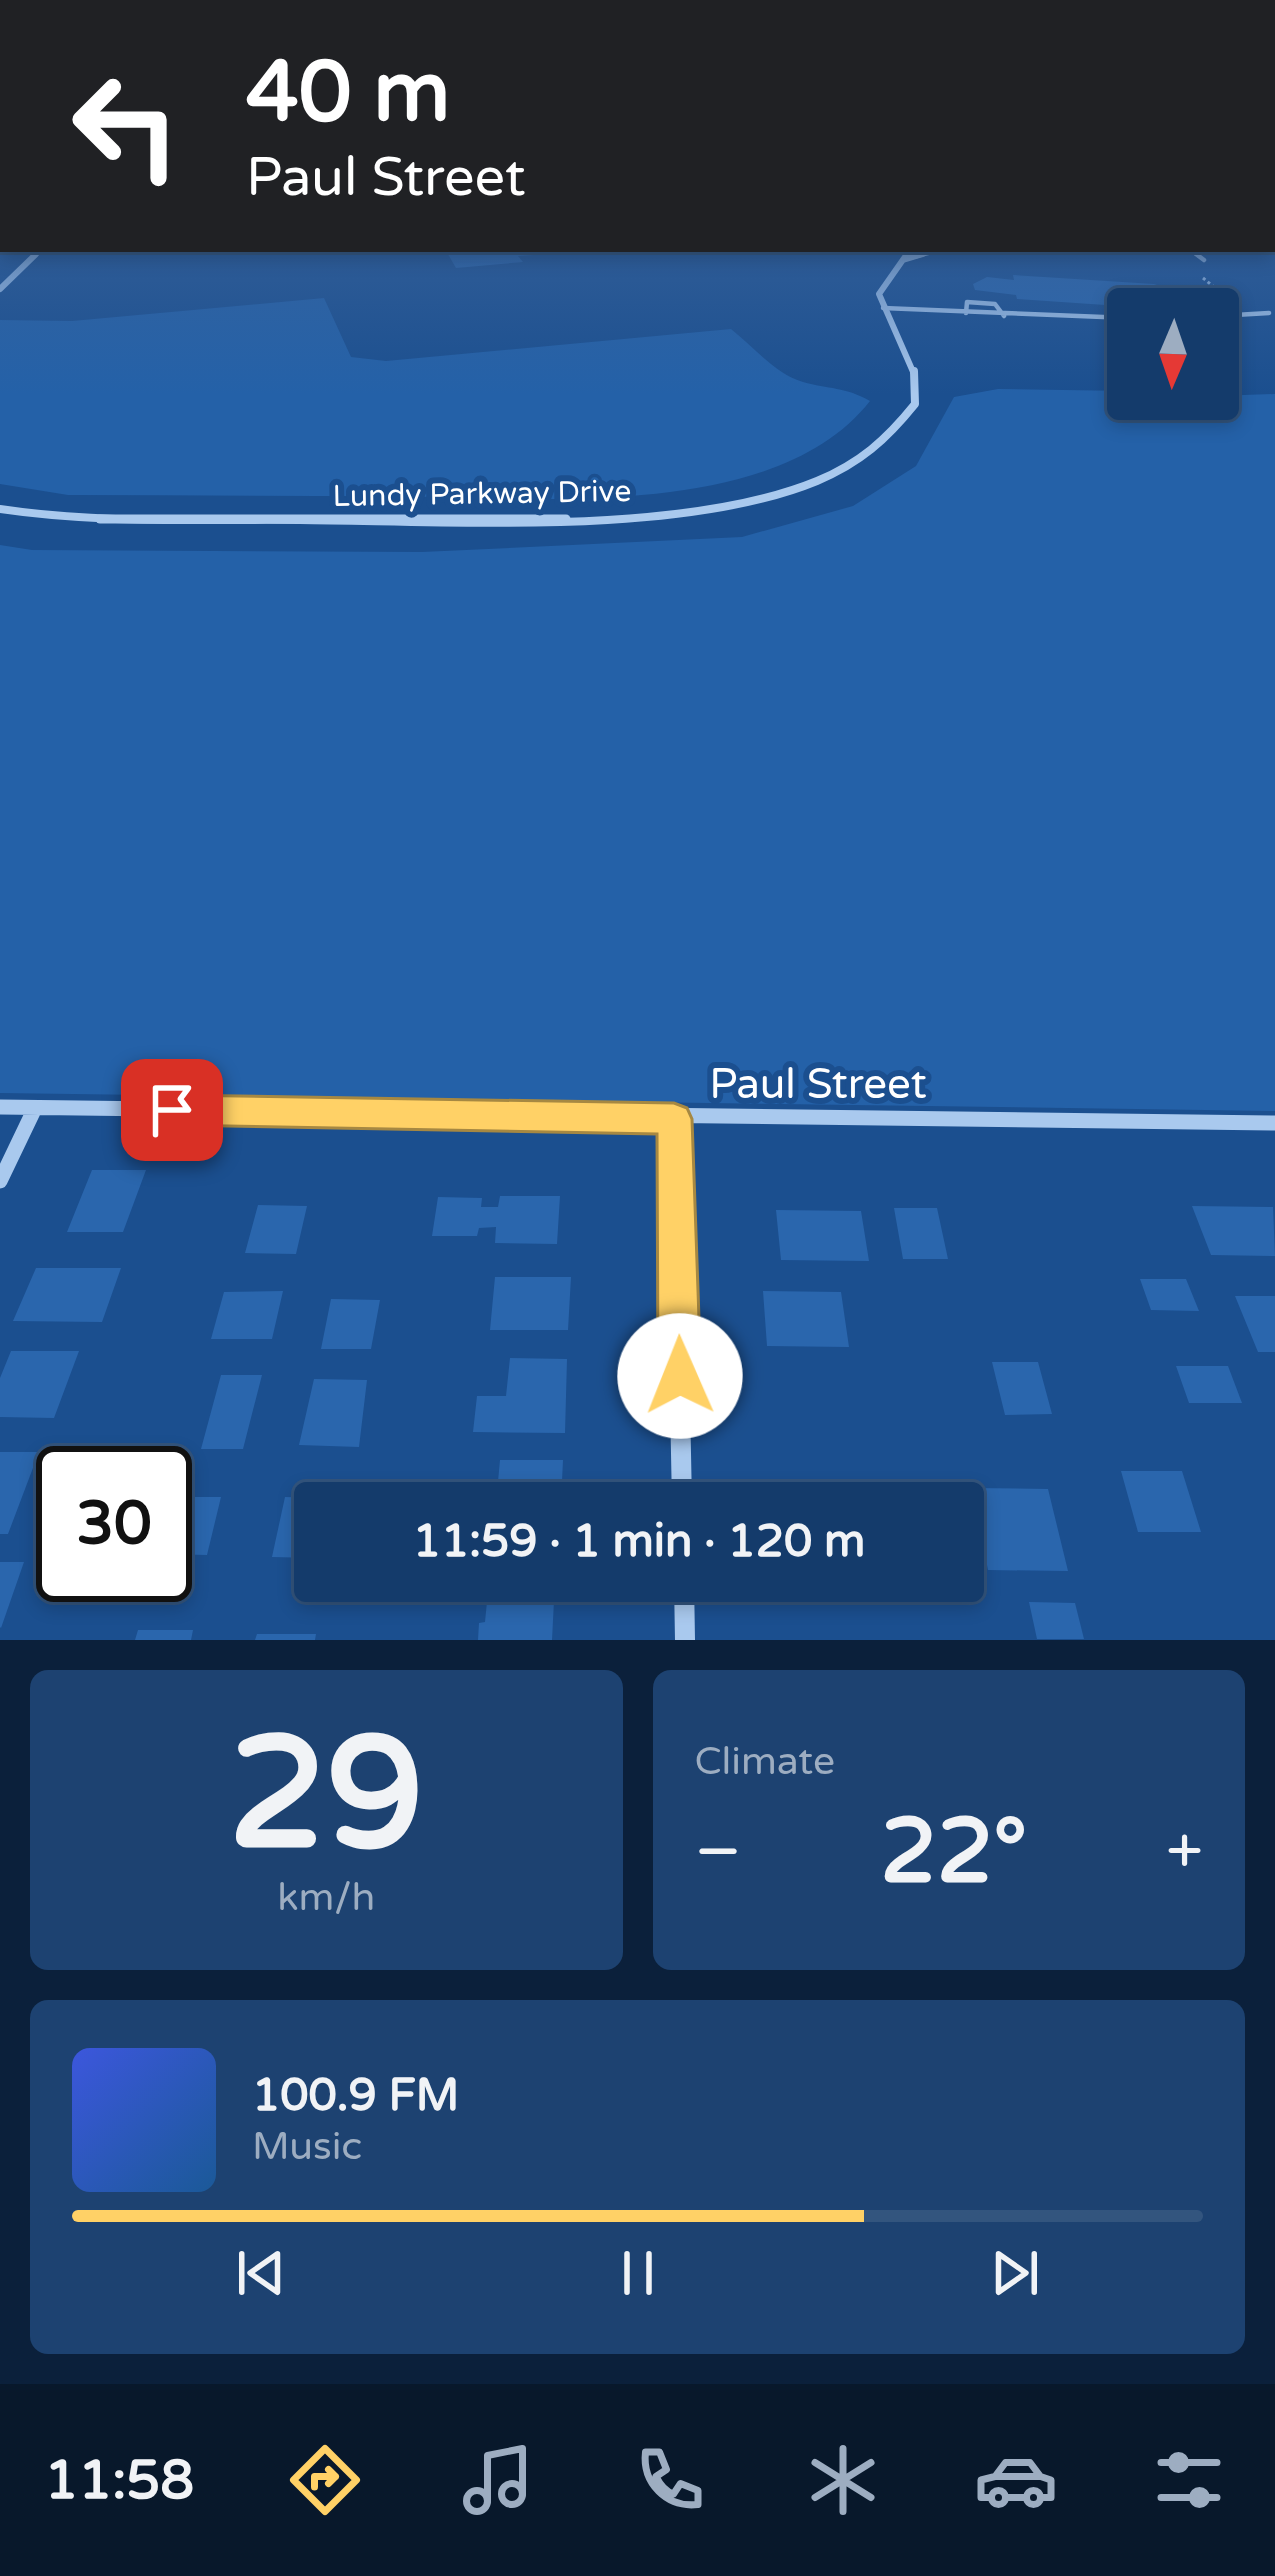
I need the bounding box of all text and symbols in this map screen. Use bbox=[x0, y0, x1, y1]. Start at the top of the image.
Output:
text: 40 m bbox=[246, 43, 450, 144]
icon: left bbox=[48, 48, 204, 204]
text: Paul Street bbox=[246, 145, 526, 210]
north arrow bbox=[1107, 288, 1239, 420]
map controls bbox=[1107, 288, 1239, 420]
street label: Lundy Parkway Drive bbox=[332, 473, 632, 515]
pin bbox=[121, 1059, 223, 1161]
street label: Paul Street bbox=[709, 1059, 927, 1110]
icon: arrive bbox=[139, 1077, 205, 1143]
position arrow bbox=[617, 1313, 743, 1439]
speed limit sign: 30 bbox=[36, 1446, 192, 1602]
text: 11:59 · 1 min · 120 m bbox=[413, 1515, 865, 1569]
text: 29 bbox=[228, 1702, 424, 1890]
text: Climate bbox=[695, 1738, 835, 1785]
text: 22° bbox=[880, 1798, 1027, 1907]
text: − bbox=[695, 1812, 742, 1892]
text: + bbox=[1166, 1812, 1203, 1892]
text: km/h bbox=[277, 1874, 375, 1921]
text: 100.9 FM bbox=[252, 2069, 459, 2123]
text: Music bbox=[252, 2123, 362, 2170]
icon: previous bbox=[228, 2240, 294, 2306]
icon: pause bbox=[605, 2240, 671, 2306]
icon: next bbox=[982, 2240, 1048, 2306]
icon: directions bbox=[283, 2438, 367, 2522]
icon: music bbox=[456, 2438, 540, 2522]
icon: phone bbox=[628, 2438, 712, 2522]
icon: climate bbox=[801, 2438, 885, 2522]
icon: car bbox=[974, 2438, 1058, 2522]
icon: filters bbox=[1147, 2438, 1231, 2522]
text: 11:58 bbox=[44, 2448, 194, 2513]

